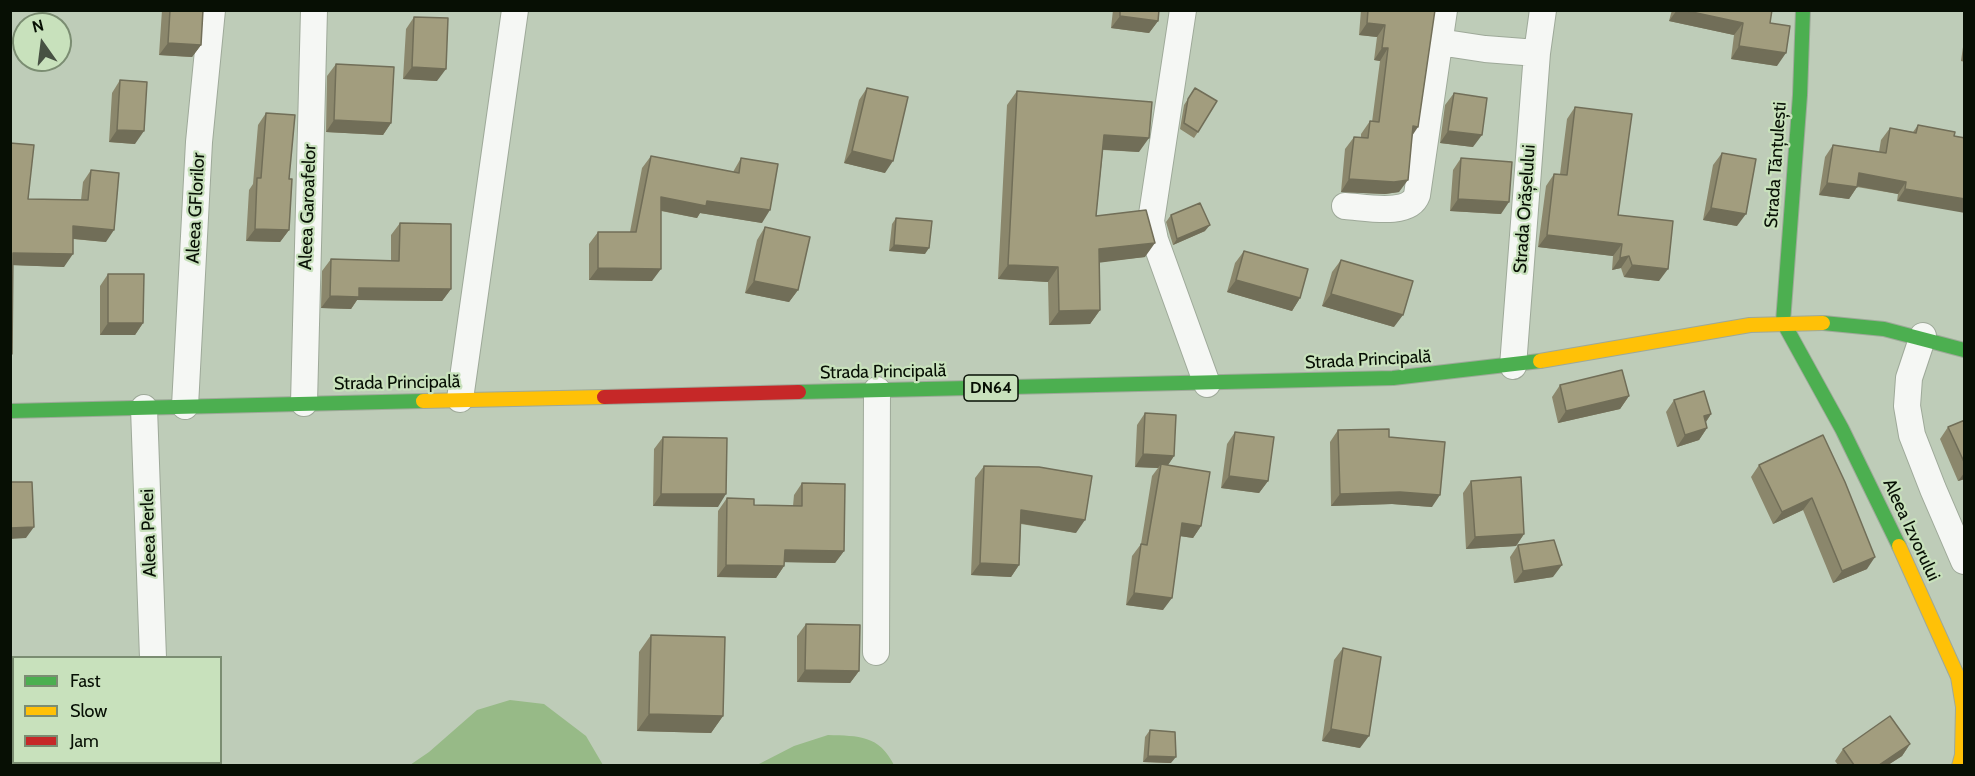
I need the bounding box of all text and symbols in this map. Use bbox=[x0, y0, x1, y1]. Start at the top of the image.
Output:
north arrow bbox=[12, 12, 72, 72]
text: N bbox=[30, 15, 46, 37]
street label: Strada Tănțulești bbox=[1761, 101, 1791, 229]
street label: Aleea Garoafelor bbox=[295, 144, 321, 270]
street label: Strada Orășelului bbox=[1510, 144, 1540, 274]
street label: Aleea GFlorilor bbox=[182, 152, 210, 264]
street label: Strada Principală bbox=[1304, 346, 1432, 374]
street label: Strada Principală bbox=[820, 360, 946, 384]
street label: Strada Principală bbox=[334, 371, 460, 395]
road number: DN64 bbox=[964, 375, 1018, 401]
street label: Aleea Izvorului bbox=[1878, 475, 1944, 585]
street label: Aleea Perlei bbox=[137, 488, 161, 578]
legend bbox=[12, 656, 222, 764]
text: Fast bbox=[70, 670, 101, 692]
text: Slow bbox=[70, 700, 107, 722]
text: Jam bbox=[70, 730, 99, 752]

